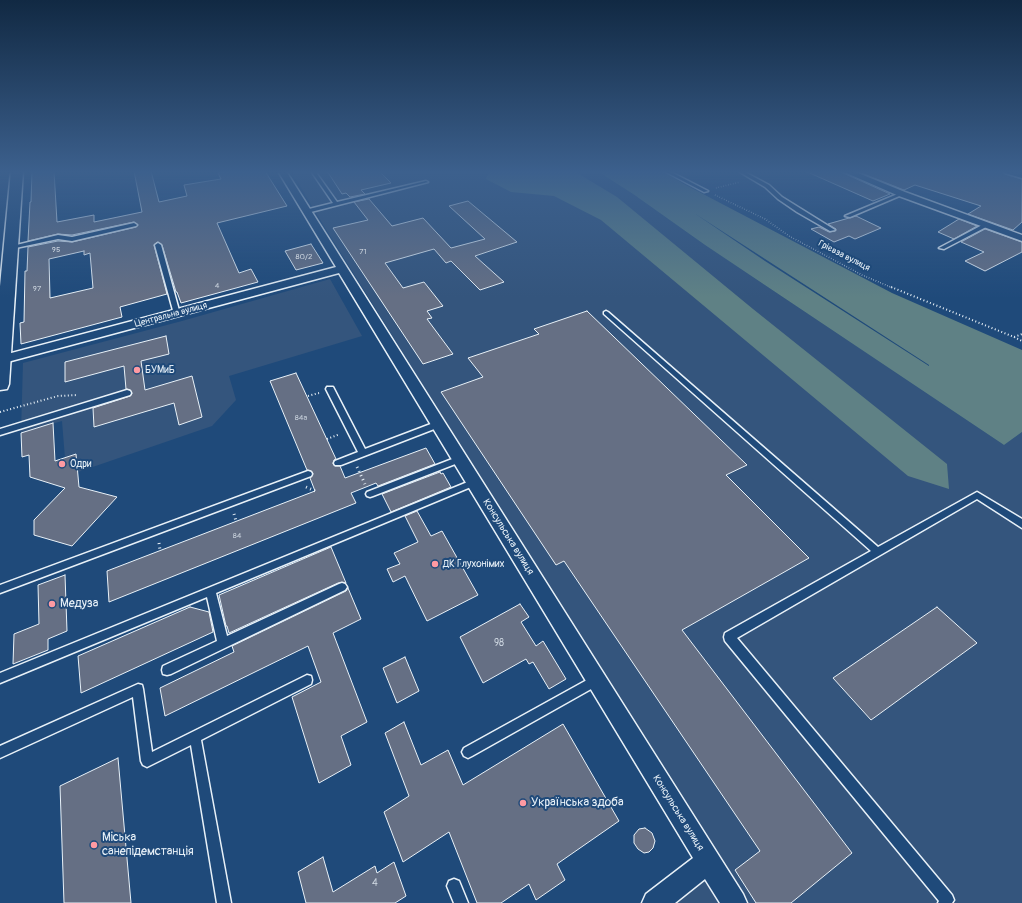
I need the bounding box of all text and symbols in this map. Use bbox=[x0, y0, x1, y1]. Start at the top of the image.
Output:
street label: Грієвза вулиця bbox=[816, 238, 872, 274]
house number: 95 bbox=[52, 245, 60, 255]
house number: 71 bbox=[359, 247, 367, 257]
house number: 80/2 bbox=[296, 252, 312, 262]
house number: 4 bbox=[215, 281, 219, 291]
house number: 97 bbox=[33, 284, 41, 294]
street label: Центральна вулиця bbox=[134, 300, 208, 330]
place label: БУМиБ bbox=[145, 364, 175, 376]
marker: БУМиБ bbox=[132, 365, 142, 375]
house number: 84а bbox=[295, 413, 307, 423]
place label: Одри bbox=[70, 458, 92, 470]
marker: Одри bbox=[57, 459, 67, 469]
street label: Консульська вулиця bbox=[480, 497, 536, 577]
house number: 84 bbox=[233, 531, 241, 541]
place label: ДК Глухонімих bbox=[443, 558, 504, 570]
marker: ДК Глухонімих bbox=[430, 559, 440, 569]
place label: Медуза bbox=[60, 597, 98, 611]
marker: Медуза bbox=[47, 599, 57, 609]
house number: 98 bbox=[494, 637, 504, 649]
street label: Консульська вулиця bbox=[650, 773, 706, 853]
place label: Українська здоба bbox=[531, 796, 624, 810]
marker: Українська здоба bbox=[518, 798, 528, 808]
place label: Міська санепідемстанція bbox=[102, 831, 194, 859]
marker: Міська санепідемстанція bbox=[89, 840, 99, 850]
house number: 4 bbox=[372, 877, 378, 889]

